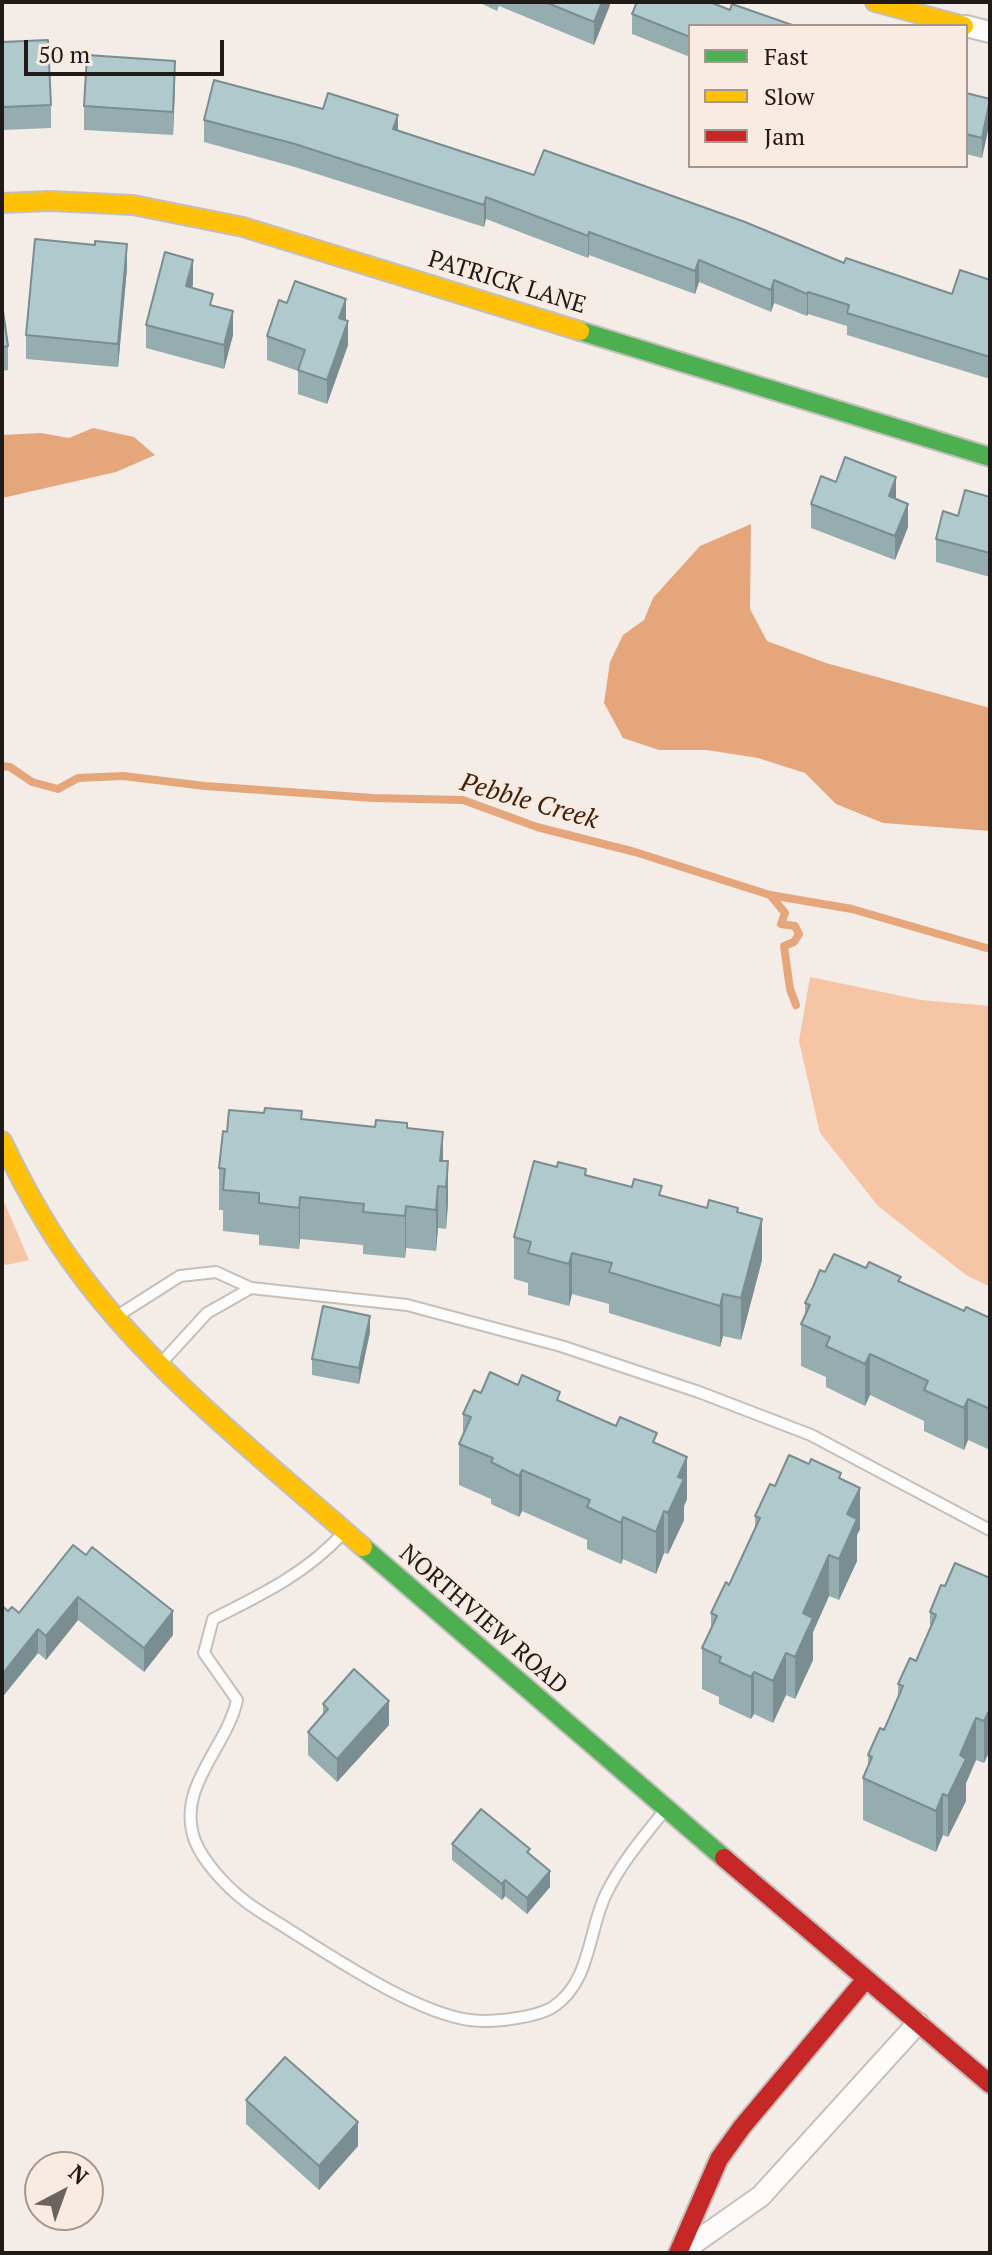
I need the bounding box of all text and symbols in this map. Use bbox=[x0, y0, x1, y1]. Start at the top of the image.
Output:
scale bar bbox=[28, 24, 228, 74]
legend bbox=[688, 24, 968, 168]
text: 50 m bbox=[38, 38, 90, 70]
text: Fast bbox=[764, 40, 808, 72]
text: Slow bbox=[764, 80, 815, 112]
text: Jam bbox=[764, 120, 805, 152]
street label: PATRICK LANE bbox=[425, 245, 589, 321]
water label: Pebble Creek bbox=[456, 767, 602, 837]
street label: NORTHVIEW ROAD bbox=[393, 1539, 573, 1701]
north arrow bbox=[24, 2151, 104, 2231]
text: N bbox=[63, 2158, 95, 2190]

